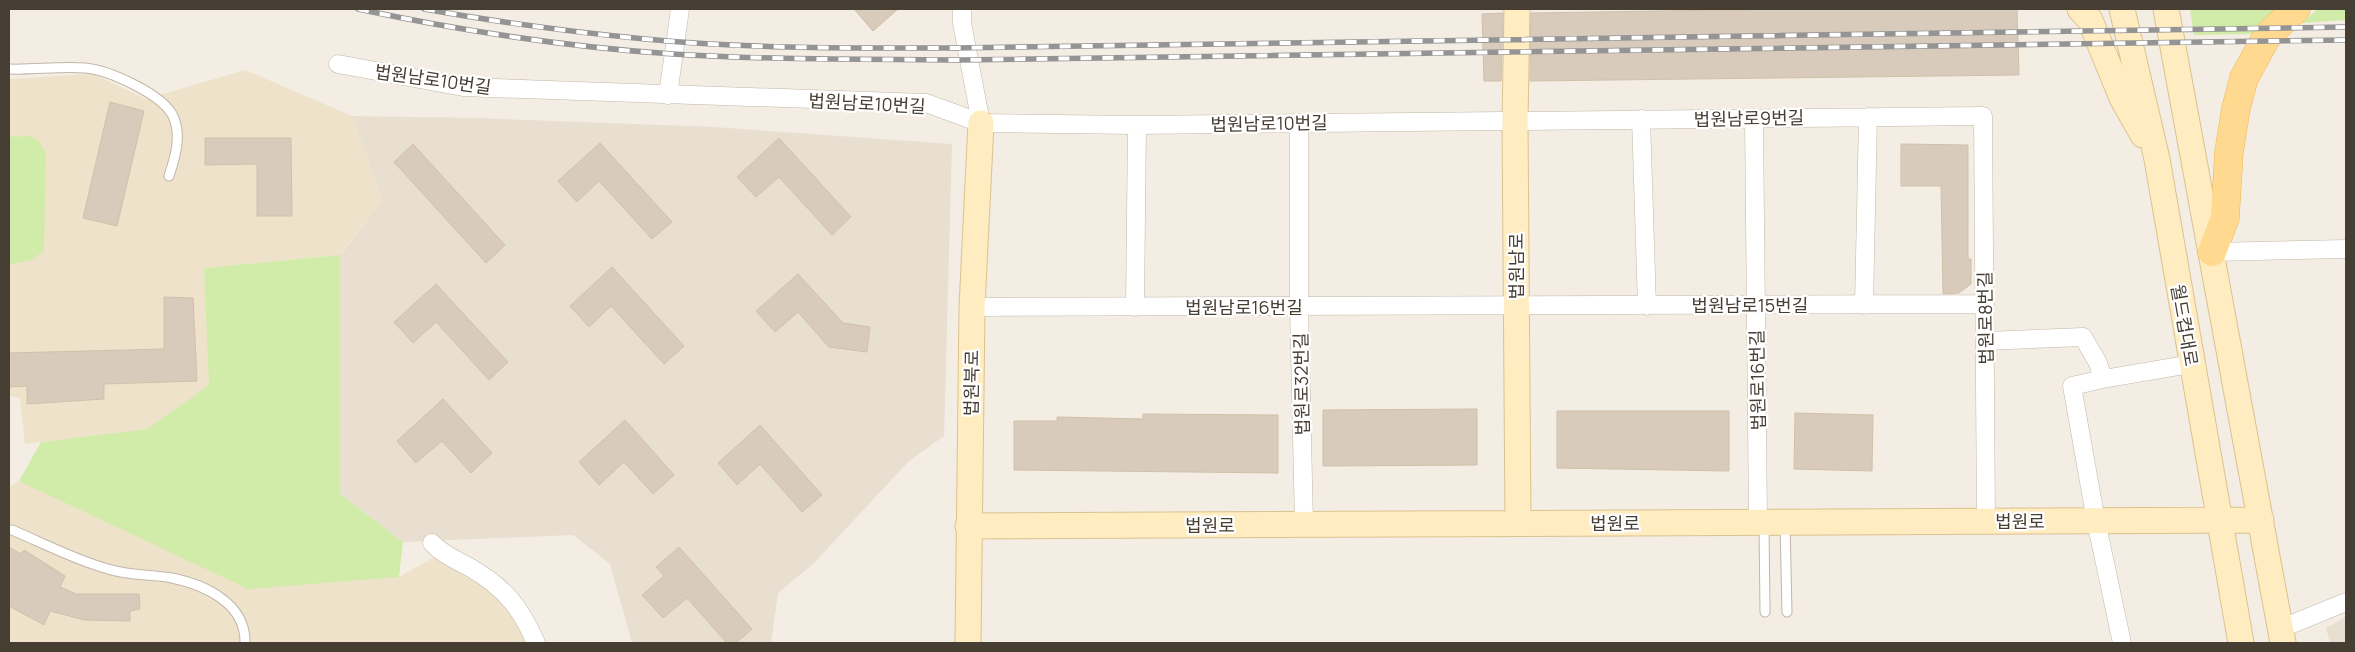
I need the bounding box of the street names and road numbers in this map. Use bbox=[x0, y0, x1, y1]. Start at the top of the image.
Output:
street label: 법원남로10번길 bbox=[373, 59, 493, 99]
street label: 법원남로10번길 bbox=[808, 88, 926, 118]
street label: 법원남로9번길 bbox=[1694, 105, 1804, 131]
street label: 법원남로10번길 bbox=[1210, 110, 1328, 136]
street label: 법원남로 bbox=[1504, 233, 1528, 299]
street label: 법원로8번길 bbox=[1972, 271, 1998, 365]
street label: 월드컵대로 bbox=[2166, 282, 2204, 368]
street label: 법원남로15번길 bbox=[1692, 293, 1808, 317]
street label: 법원남로16번길 bbox=[1185, 295, 1303, 319]
street label: 법원로16번길 bbox=[1744, 329, 1770, 431]
street label: 법원로32번길 bbox=[1288, 332, 1314, 436]
street label: 법원북로 bbox=[958, 350, 984, 416]
street label: 법원로 bbox=[1995, 509, 2045, 533]
street label: 법원로 bbox=[1590, 511, 1640, 535]
street label: 법원로 bbox=[1185, 513, 1235, 537]

